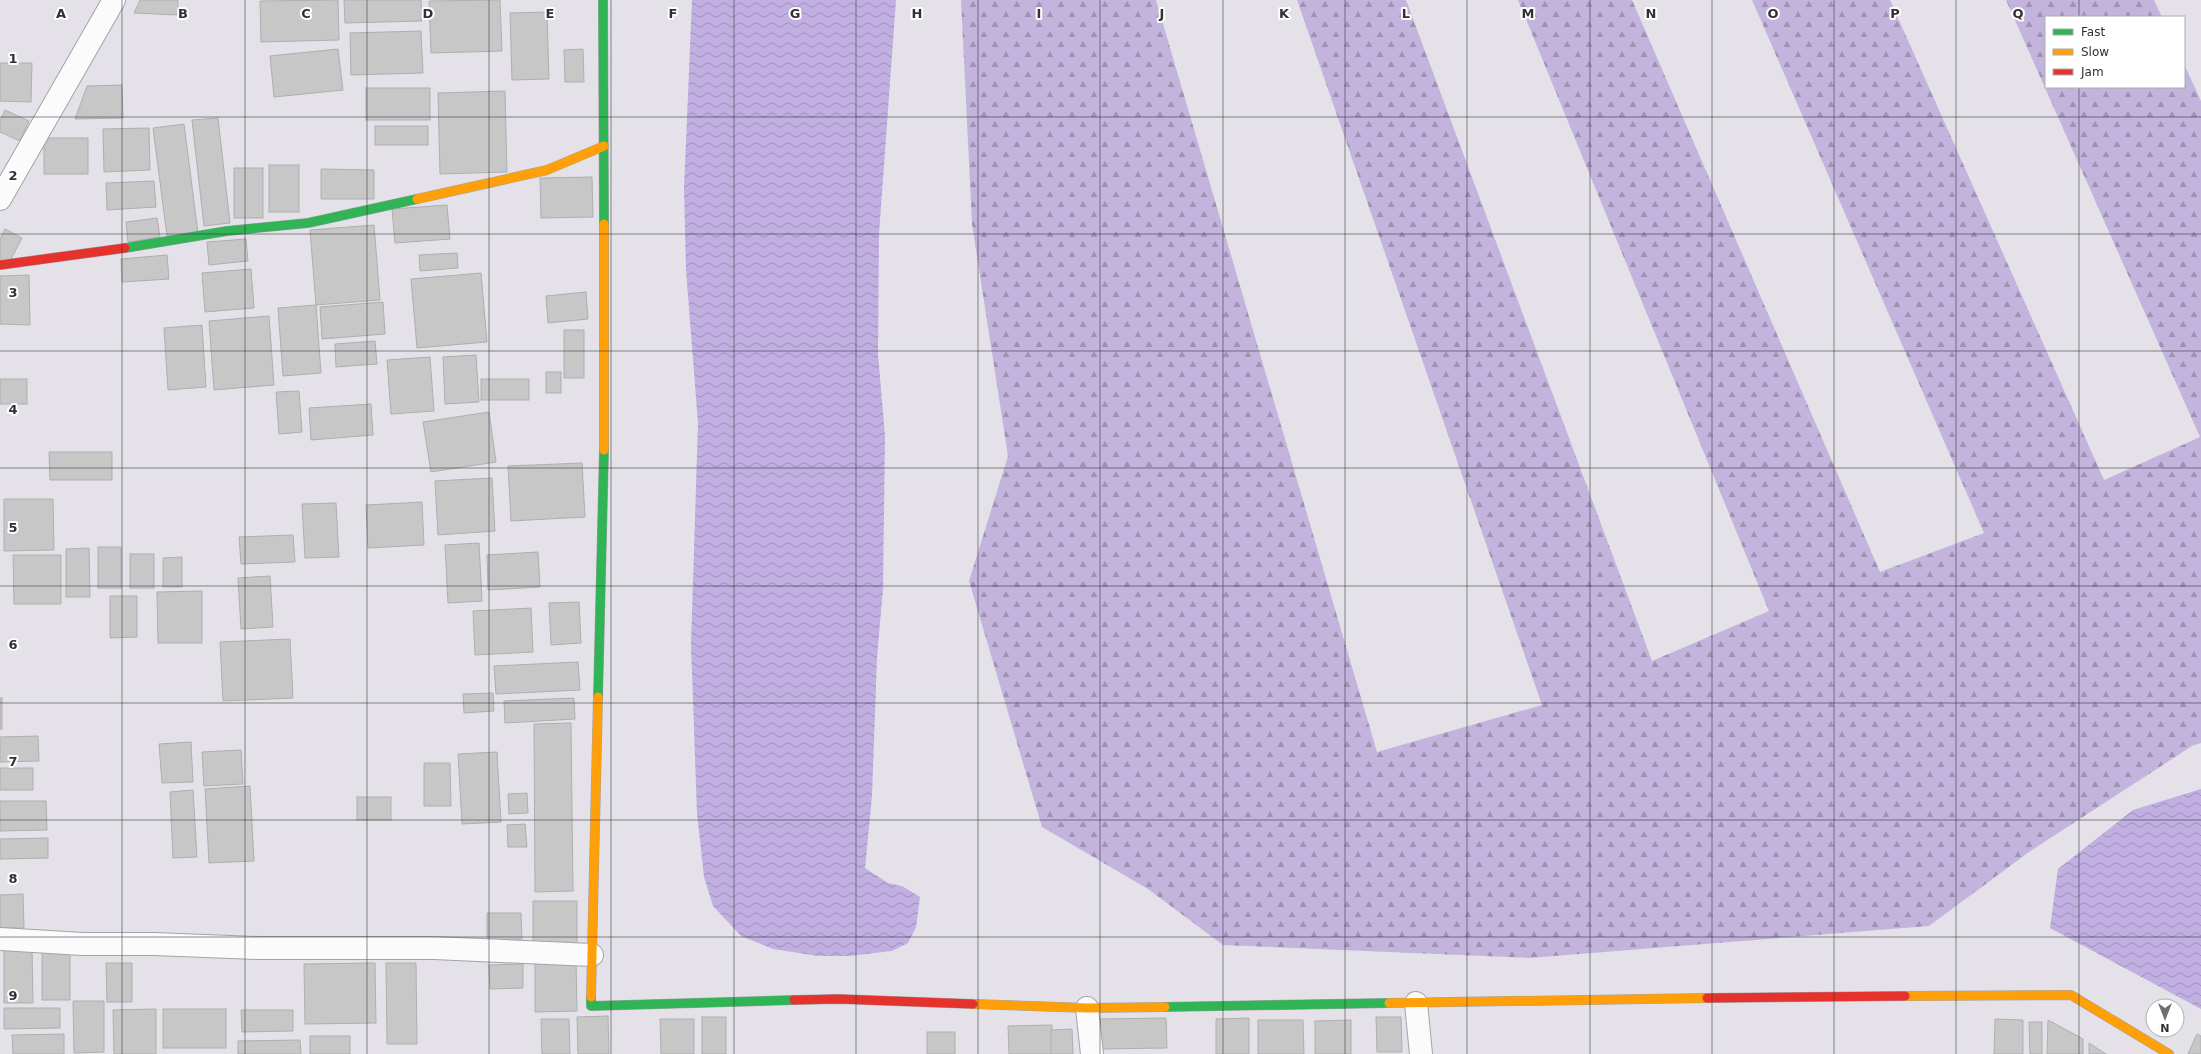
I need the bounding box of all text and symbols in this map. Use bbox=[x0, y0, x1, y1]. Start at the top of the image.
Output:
text: A bbox=[56, 6, 66, 21]
text: B bbox=[178, 6, 188, 21]
text: C bbox=[301, 6, 311, 21]
text: D bbox=[423, 6, 434, 21]
text: E bbox=[546, 6, 554, 21]
text: F bbox=[669, 6, 677, 21]
text: G bbox=[790, 6, 800, 21]
text: H bbox=[912, 6, 922, 21]
text: I bbox=[1037, 6, 1041, 21]
text: J bbox=[1159, 6, 1164, 21]
text: K bbox=[1279, 6, 1290, 21]
text: L bbox=[1402, 6, 1410, 21]
text: M bbox=[1522, 6, 1534, 21]
text: N bbox=[1646, 6, 1656, 21]
text: O bbox=[1767, 6, 1779, 21]
text: P bbox=[1890, 6, 1900, 21]
text: Q bbox=[2012, 6, 2024, 21]
legend bbox=[2045, 16, 2185, 88]
text: Fast bbox=[2081, 25, 2105, 39]
text: Slow bbox=[2081, 45, 2109, 59]
text: 1 bbox=[8, 51, 18, 66]
text: Jam bbox=[2080, 65, 2104, 79]
text: 2 bbox=[8, 168, 18, 183]
text: 3 bbox=[8, 285, 18, 300]
text: 4 bbox=[8, 402, 18, 417]
text: 5 bbox=[8, 520, 18, 535]
text: 6 bbox=[8, 637, 18, 652]
text: 7 bbox=[8, 754, 18, 769]
text: 8 bbox=[8, 871, 18, 886]
text: 9 bbox=[8, 988, 18, 1003]
north arrow bbox=[2145, 998, 2185, 1038]
text: N bbox=[2160, 1021, 2170, 1034]

